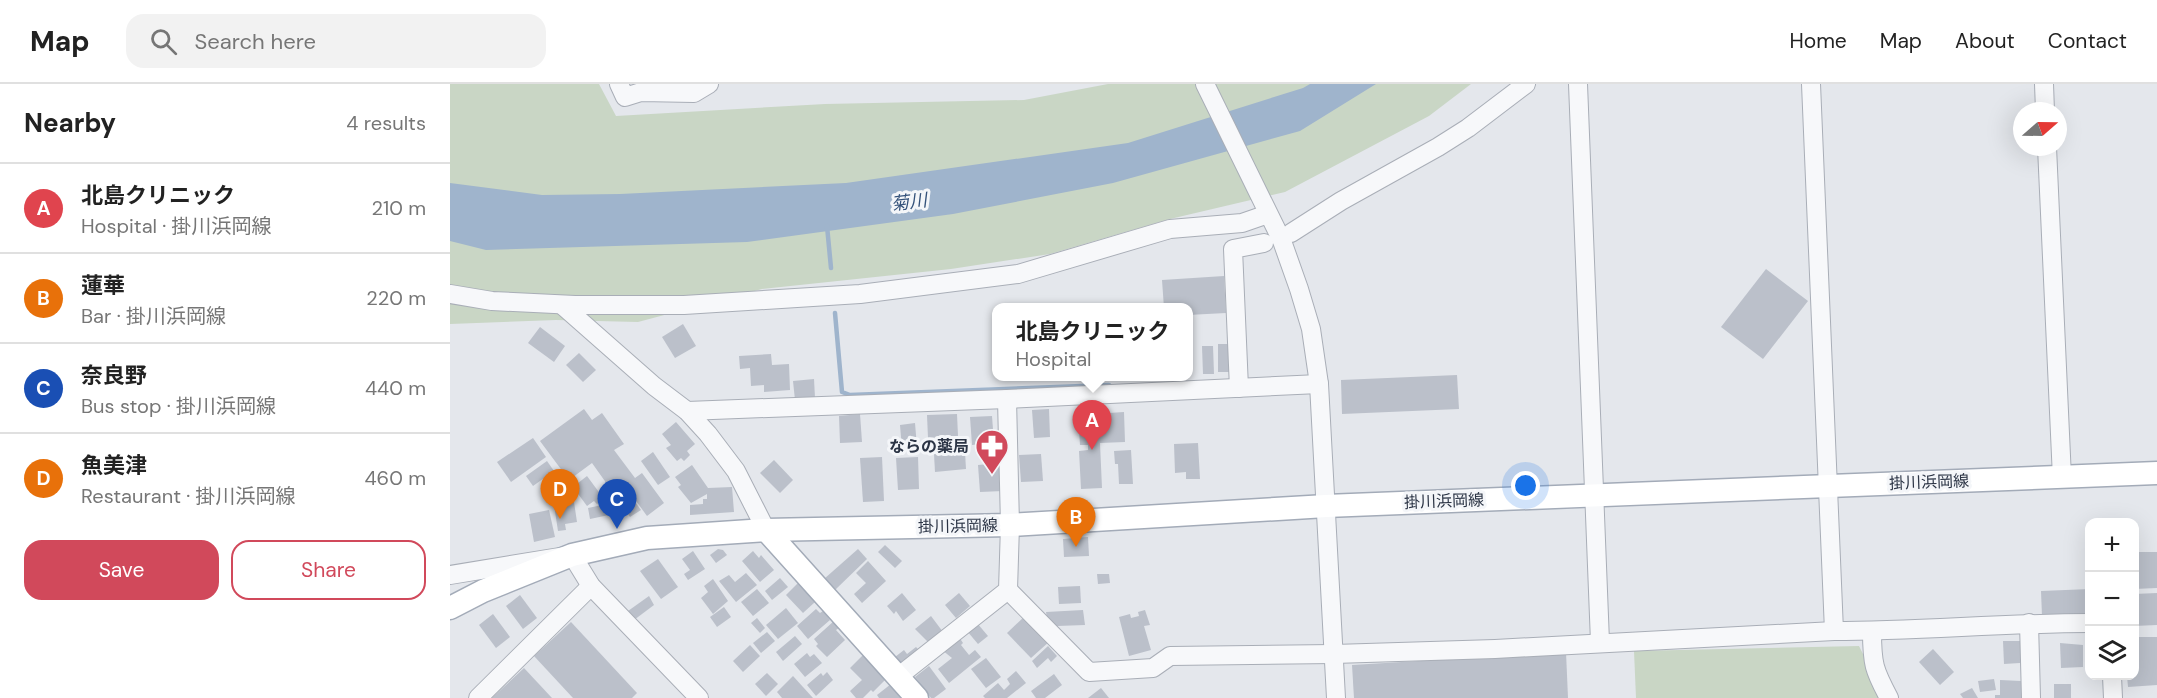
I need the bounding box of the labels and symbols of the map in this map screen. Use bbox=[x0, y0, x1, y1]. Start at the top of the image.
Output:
north arrow bbox=[2013, 102, 2067, 156]
water label: 菊川 bbox=[890, 188, 930, 216]
pin: A bbox=[1072, 400, 1112, 450]
pharmacy icon: ならの薬局 bbox=[974, 428, 1010, 475]
place label: ならの薬局 bbox=[889, 436, 969, 457]
pin: D bbox=[540, 470, 580, 519]
street label: 掛川浜岡線 bbox=[1889, 470, 1969, 494]
your location bbox=[1511, 471, 1540, 500]
pin: C bbox=[598, 480, 636, 529]
street label: 掛川浜岡線 bbox=[1404, 489, 1484, 513]
pin: B bbox=[1056, 498, 1096, 547]
street label: 掛川浜岡線 bbox=[918, 515, 998, 537]

